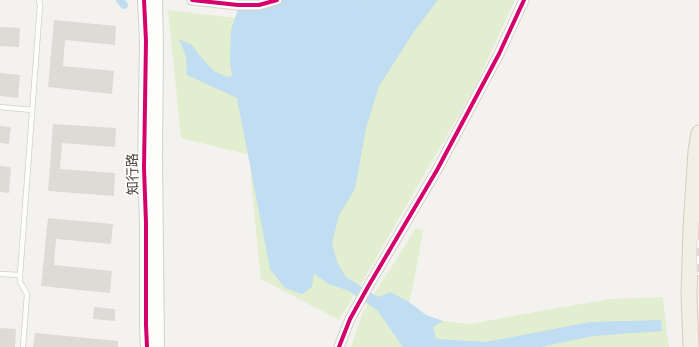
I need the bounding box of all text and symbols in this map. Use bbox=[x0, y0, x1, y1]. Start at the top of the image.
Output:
street label: 知行路 bbox=[125, 153, 143, 195]

